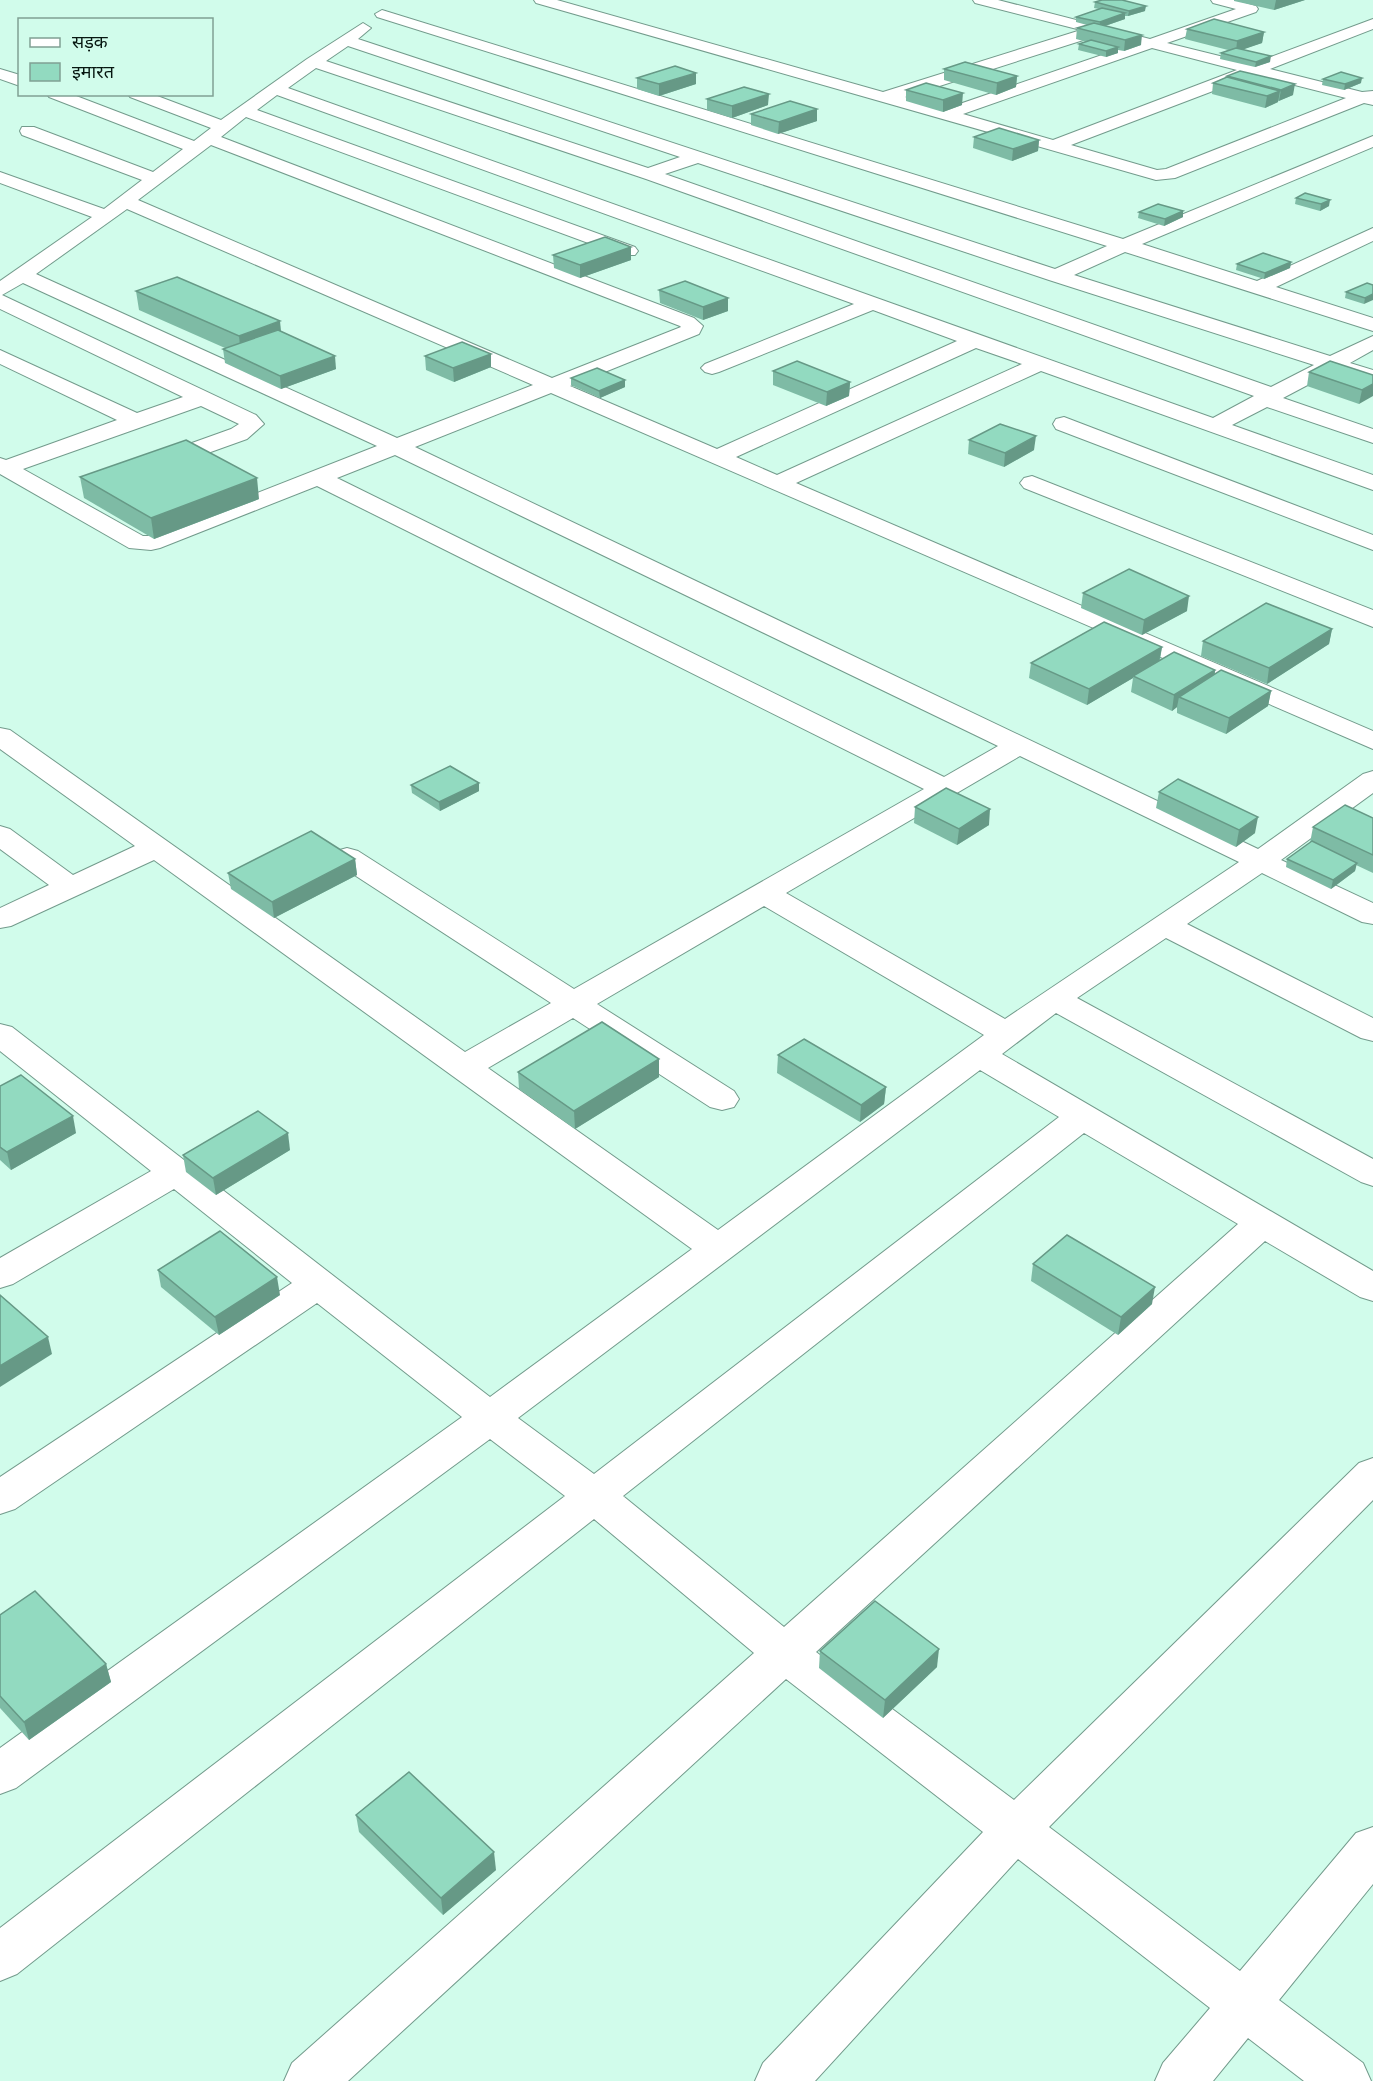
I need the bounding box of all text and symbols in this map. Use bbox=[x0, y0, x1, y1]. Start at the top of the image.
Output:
legend bbox=[18, 18, 213, 96]
text: सड़क bbox=[72, 31, 109, 53]
text: इमारत bbox=[72, 61, 115, 83]

